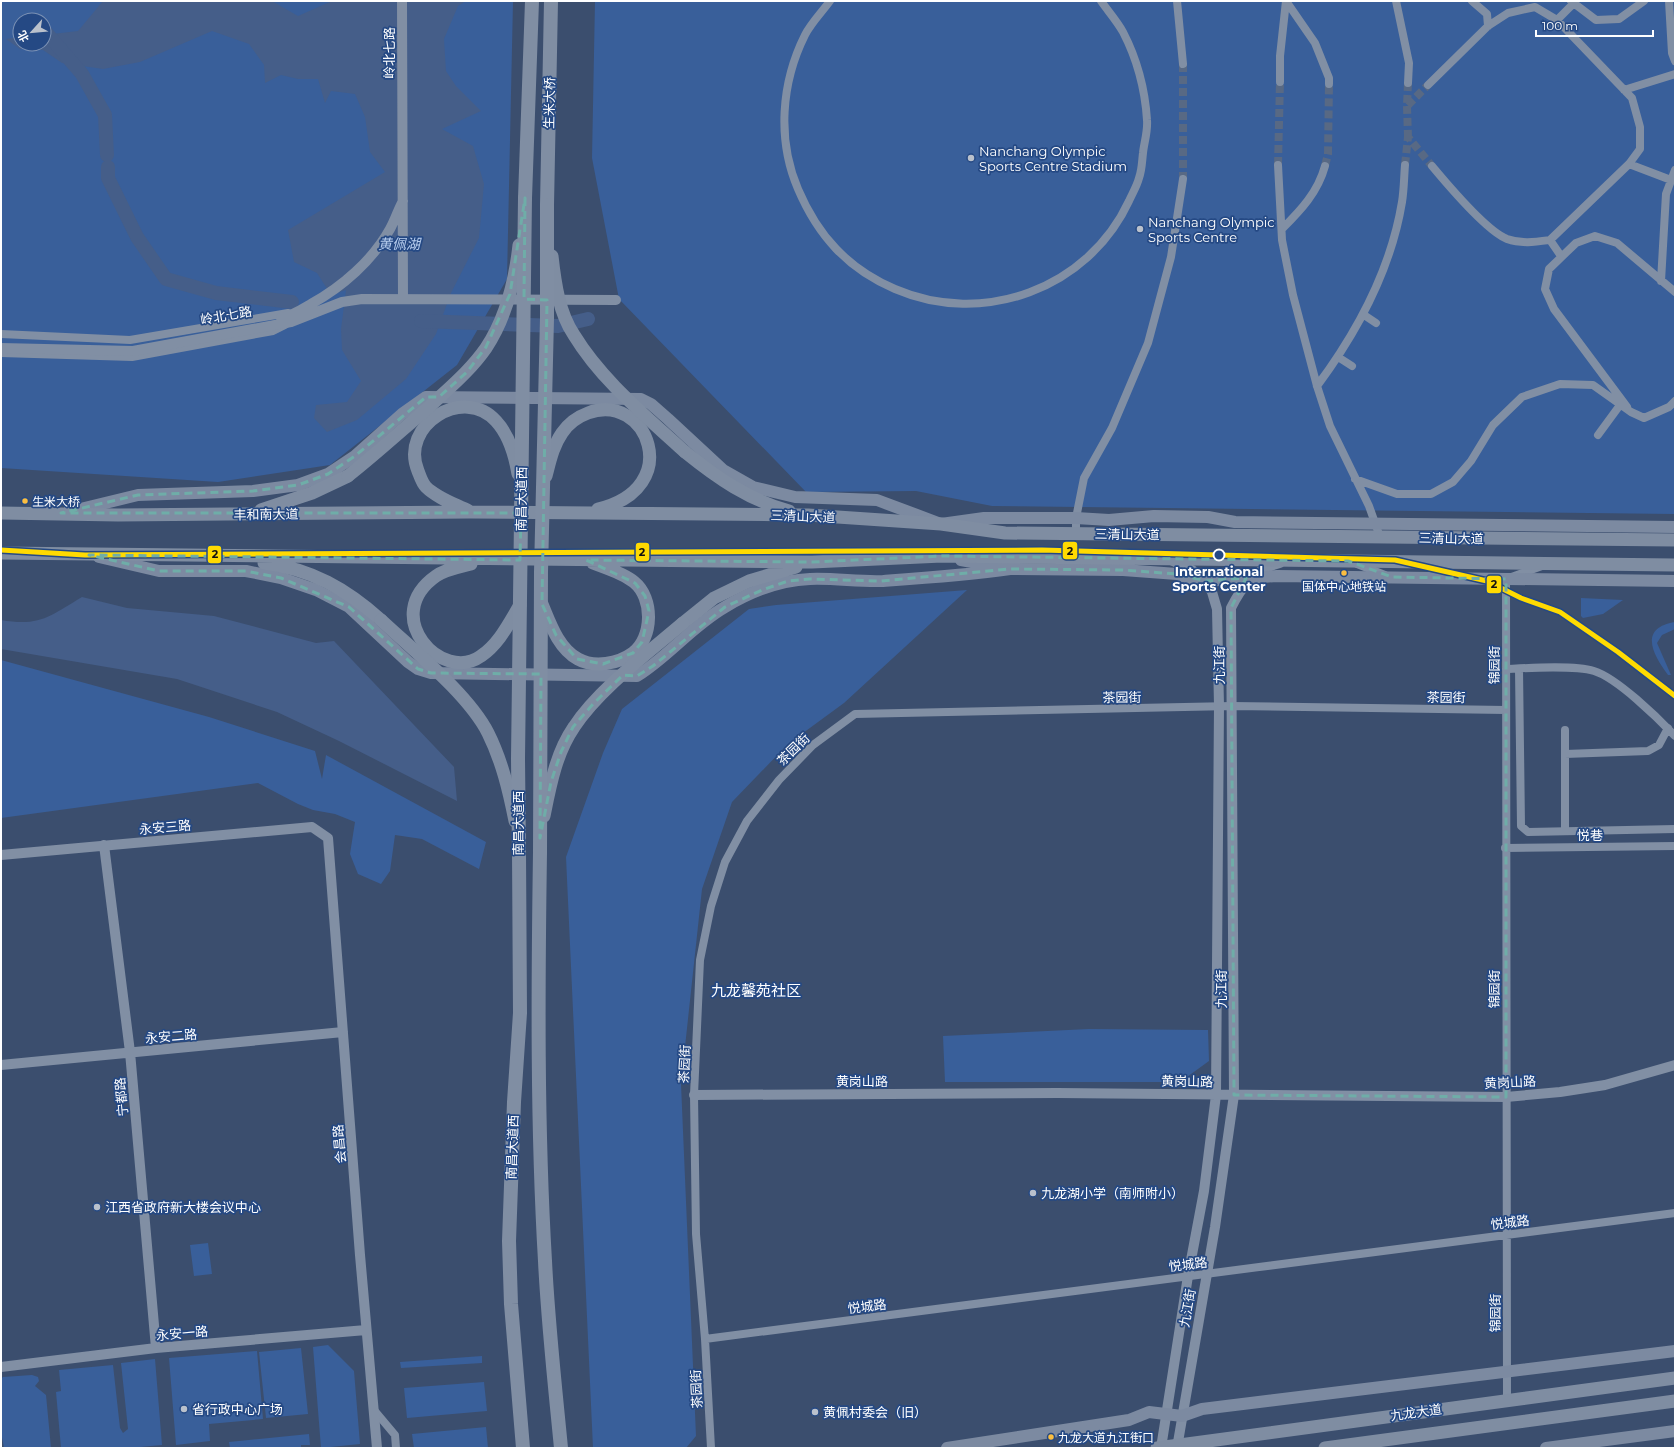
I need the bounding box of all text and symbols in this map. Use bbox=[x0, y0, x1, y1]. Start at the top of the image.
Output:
north arrow bbox=[12, 12, 52, 52]
scale bar bbox=[1536, 12, 1653, 38]
text: 100 m bbox=[1542, 18, 1578, 33]
street label: 岭北七路 bbox=[381, 27, 397, 79]
text: 北 bbox=[14, 28, 32, 45]
street label: 生米大桥 bbox=[541, 77, 557, 129]
place label: Nanchang Olympic Sports Centre Stadium bbox=[979, 143, 1127, 174]
marker: Nanchang Olympic Sports Centre Stadium bbox=[966, 153, 976, 163]
place label: Nanchang Olympic Sports Centre bbox=[1148, 214, 1275, 245]
marker: Nanchang Olympic Sports Centre bbox=[1135, 224, 1145, 234]
water label: 黄佩湖 bbox=[378, 235, 422, 253]
street label: 岭北七路 bbox=[199, 303, 253, 327]
street label: 南昌大道西 bbox=[512, 466, 530, 532]
place label: 生米大桥 bbox=[32, 494, 80, 509]
marker: 生米大桥 bbox=[20, 496, 30, 506]
street label: 丰和南大道 bbox=[233, 505, 299, 523]
street label: 三清山大道 bbox=[770, 507, 836, 525]
street label: 三清山大道 bbox=[1094, 525, 1160, 543]
street label: 三清山大道 bbox=[1418, 529, 1484, 547]
line badge: 2 bbox=[1062, 541, 1078, 560]
line badge: 2 bbox=[635, 542, 650, 562]
text: 2 bbox=[1067, 544, 1074, 558]
line badge: 2 bbox=[207, 545, 222, 564]
text: 2 bbox=[639, 545, 646, 559]
text: 2 bbox=[212, 547, 219, 561]
marker: International Sports Center bbox=[1212, 548, 1226, 562]
place label: International Sports Center bbox=[1172, 563, 1266, 594]
marker: 国体中心地铁站 bbox=[1339, 568, 1349, 578]
line badge: 2 bbox=[1486, 575, 1502, 594]
text: 2 bbox=[1491, 577, 1498, 591]
place label: 国体中心地铁站 bbox=[1302, 579, 1386, 594]
street label: 九江街 bbox=[1211, 645, 1227, 685]
street label: 锦园街 bbox=[1486, 645, 1502, 685]
street label: 茶园街 bbox=[1102, 689, 1142, 705]
street label: 茶园街 bbox=[1426, 689, 1466, 705]
street label: 茶园街 bbox=[773, 730, 813, 768]
street label: 南昌大道西 bbox=[510, 790, 526, 856]
street label: 永安三路 bbox=[138, 817, 192, 837]
street label: 悦巷 bbox=[1577, 827, 1603, 843]
street label: 九江街 bbox=[1213, 969, 1229, 1009]
street label: 锦园街 bbox=[1486, 969, 1502, 1009]
district label: 九龙馨苑社区 bbox=[711, 981, 801, 1000]
street label: 永安二路 bbox=[144, 1026, 198, 1046]
street label: 茶园街 bbox=[675, 1044, 693, 1084]
street label: 黄岗山路 bbox=[836, 1073, 888, 1089]
street label: 黄岗山路 bbox=[1161, 1073, 1213, 1089]
street label: 黄岗山路 bbox=[1484, 1073, 1536, 1091]
street label: 宁都路 bbox=[111, 1077, 131, 1117]
street label: 南昌大道西 bbox=[503, 1114, 521, 1180]
street label: 会昌路 bbox=[329, 1124, 349, 1164]
place label: 九龙湖小学（南师附小） bbox=[1041, 1185, 1184, 1201]
marker: 九龙湖小学（南师附小） bbox=[1028, 1188, 1038, 1198]
place label: 江西省政府新大楼会议中心 bbox=[105, 1199, 261, 1215]
marker: 江西省政府新大楼会议中心 bbox=[92, 1202, 102, 1212]
street label: 悦城路 bbox=[1490, 1212, 1530, 1232]
street label: 悦城路 bbox=[1168, 1254, 1208, 1274]
street label: 九江街 bbox=[1176, 1287, 1198, 1329]
street label: 锦园街 bbox=[1487, 1293, 1503, 1333]
street label: 悦城路 bbox=[847, 1296, 887, 1316]
street label: 永安一路 bbox=[155, 1323, 209, 1343]
street label: 茶园街 bbox=[687, 1369, 705, 1409]
street label: 九龙大道 bbox=[1389, 1400, 1443, 1424]
place label: 省行政中心广场 bbox=[192, 1401, 283, 1417]
marker: 省行政中心广场 bbox=[179, 1404, 189, 1414]
place label: 黄佩村委会（旧） bbox=[823, 1404, 927, 1420]
marker: 黄佩村委会（旧） bbox=[810, 1407, 820, 1417]
place label: 九龙大道九江街口 bbox=[1058, 1430, 1154, 1445]
marker: 九龙大道九江街口 bbox=[1046, 1432, 1056, 1442]

